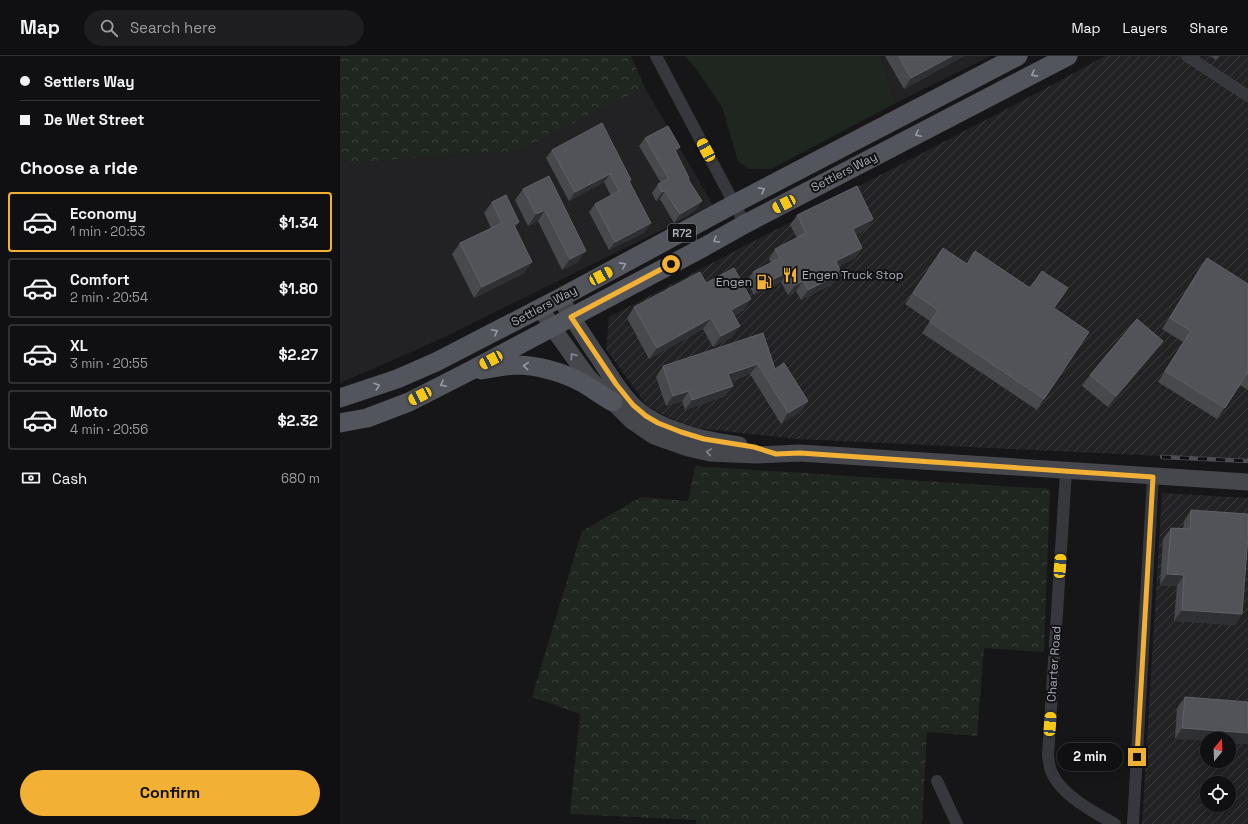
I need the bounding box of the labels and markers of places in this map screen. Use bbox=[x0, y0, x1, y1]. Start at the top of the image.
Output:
restaurant icon: Engen Truck Stop bbox=[781, 266, 799, 284]
place label: Engen Truck Stop bbox=[802, 267, 904, 283]
fuel station icon: Engen bbox=[755, 273, 773, 291]
place label: Engen bbox=[716, 274, 752, 290]

